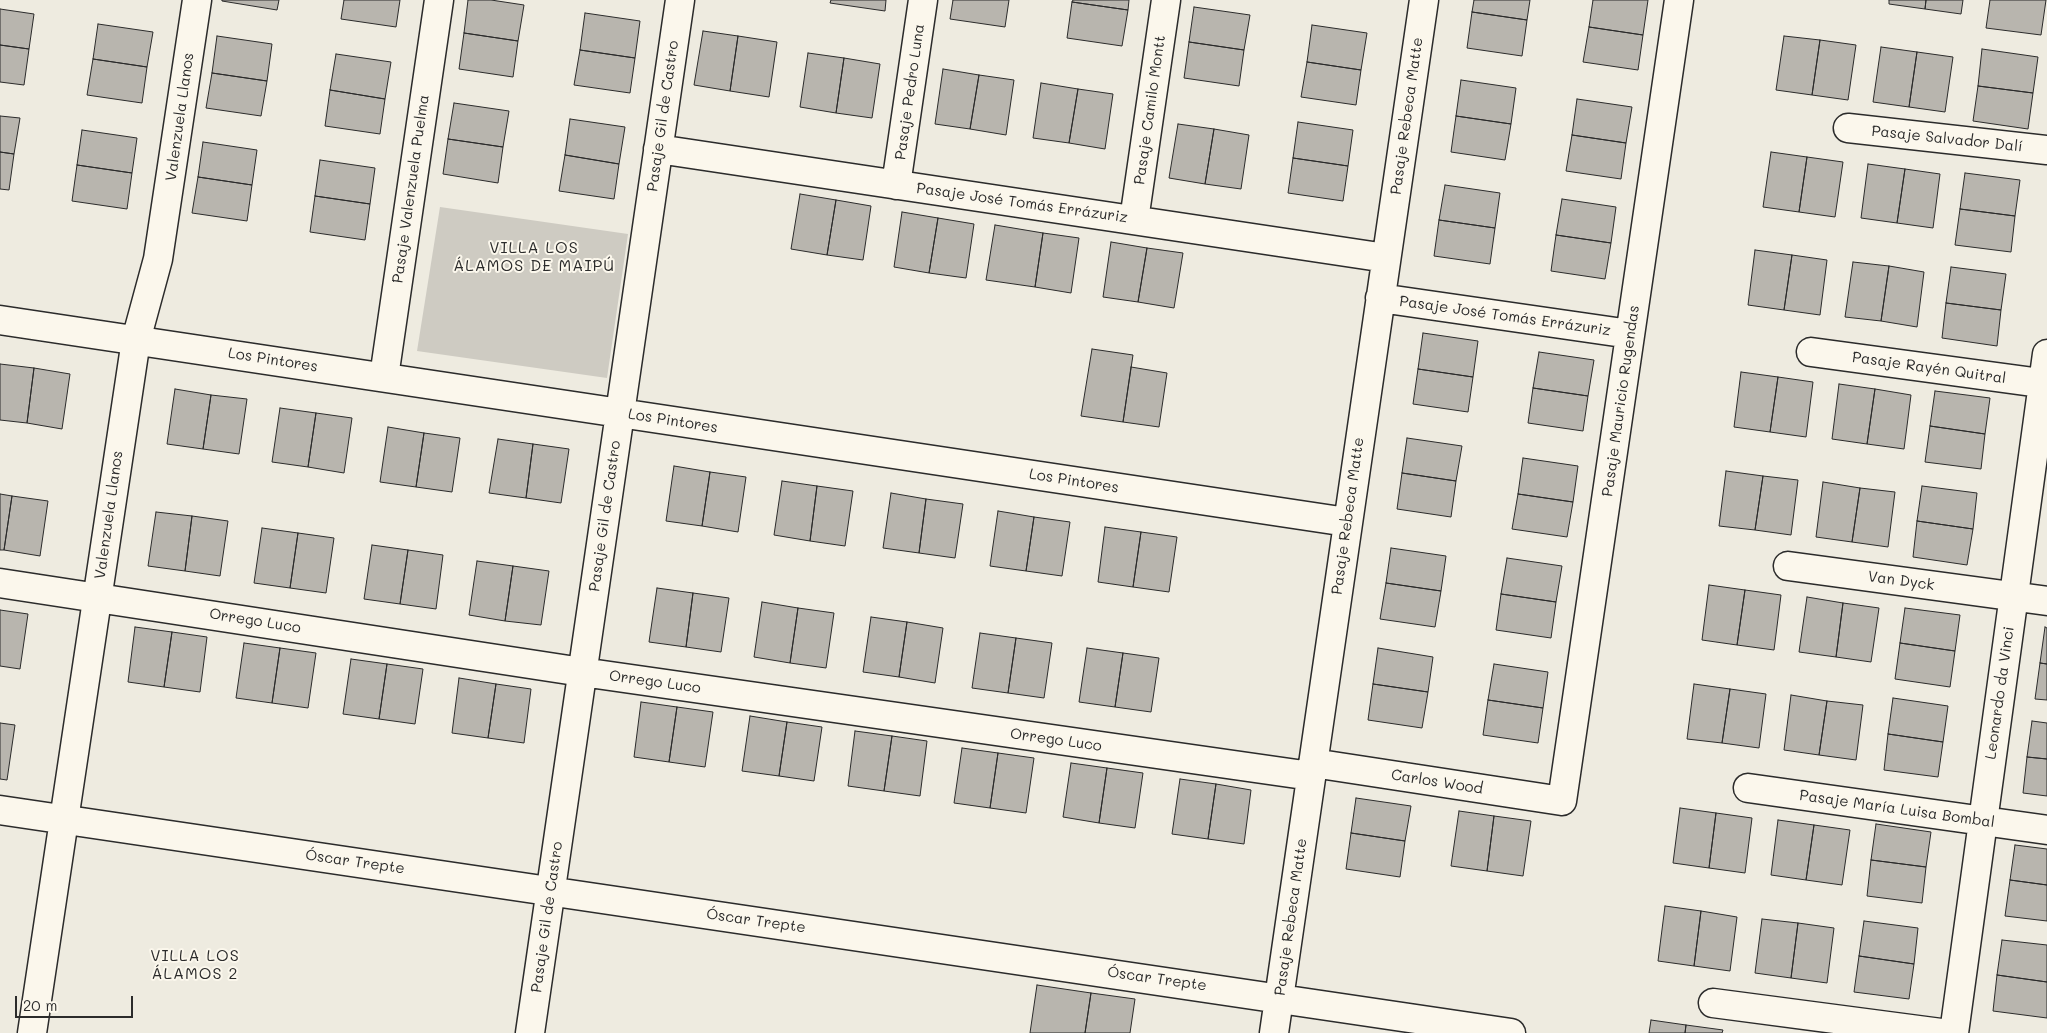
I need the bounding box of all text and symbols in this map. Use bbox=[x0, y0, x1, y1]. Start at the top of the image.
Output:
street label: Pasaje Pedro Luna bbox=[892, 23, 928, 161]
street label: Pasaje Camilo Montt bbox=[1131, 34, 1169, 186]
street label: Pasaje Rebeca Matte bbox=[1387, 36, 1427, 196]
street label: Pasaje Gil de Castro bbox=[643, 39, 683, 193]
street label: Valenzuela Llanos bbox=[162, 52, 198, 182]
street label: Pasaje Valenzuela Puelma bbox=[389, 94, 433, 284]
street label: Pasaje Salvador Dalí bbox=[1870, 122, 2024, 156]
street label: Pasaje José Tomás Errázuriz bbox=[915, 179, 1129, 227]
district label: VILLA LOS ÁLAMOS DE MAIPÚ bbox=[451, 238, 617, 276]
street label: Pasaje José Tomás Errázuriz bbox=[1398, 292, 1612, 340]
street label: Pasaje Mauricio Rugendas bbox=[1599, 304, 1643, 498]
street label: Los Pintores bbox=[227, 344, 319, 376]
street label: Pasaje Rayén Quitral bbox=[1851, 348, 2007, 388]
street label: Los Pintores bbox=[627, 405, 719, 437]
street label: Pasaje Rebeca Matte bbox=[1328, 436, 1368, 596]
street label: Pasaje Gil de Castro bbox=[585, 439, 625, 593]
street label: Valenzuela Llanos bbox=[91, 450, 127, 580]
street label: Los Pintores bbox=[1028, 465, 1120, 497]
street label: Van Dyck bbox=[1867, 567, 1935, 595]
street label: Orrego Luco bbox=[208, 605, 302, 637]
street label: Leonardo da Vinci bbox=[1982, 625, 2018, 761]
street label: Orrego Luco bbox=[608, 667, 702, 697]
street label: Orrego Luco bbox=[1009, 725, 1103, 755]
street label: Carlos Wood bbox=[1390, 766, 1484, 798]
street label: Pasaje María Luisa Bombal bbox=[1798, 786, 1996, 832]
street label: Pasaje Rebeca Matte bbox=[1271, 837, 1311, 997]
street label: Pasaje Gil de Castro bbox=[527, 840, 567, 994]
street label: Óscar Trepte bbox=[304, 846, 406, 878]
street label: Óscar Trepte bbox=[705, 905, 807, 937]
district label: VILLA LOS ÁLAMOS 2 bbox=[149, 946, 241, 984]
street label: Óscar Trepte bbox=[1106, 963, 1208, 995]
scale bar bbox=[18, 986, 135, 1018]
text: 20 m bbox=[23, 995, 57, 1015]

